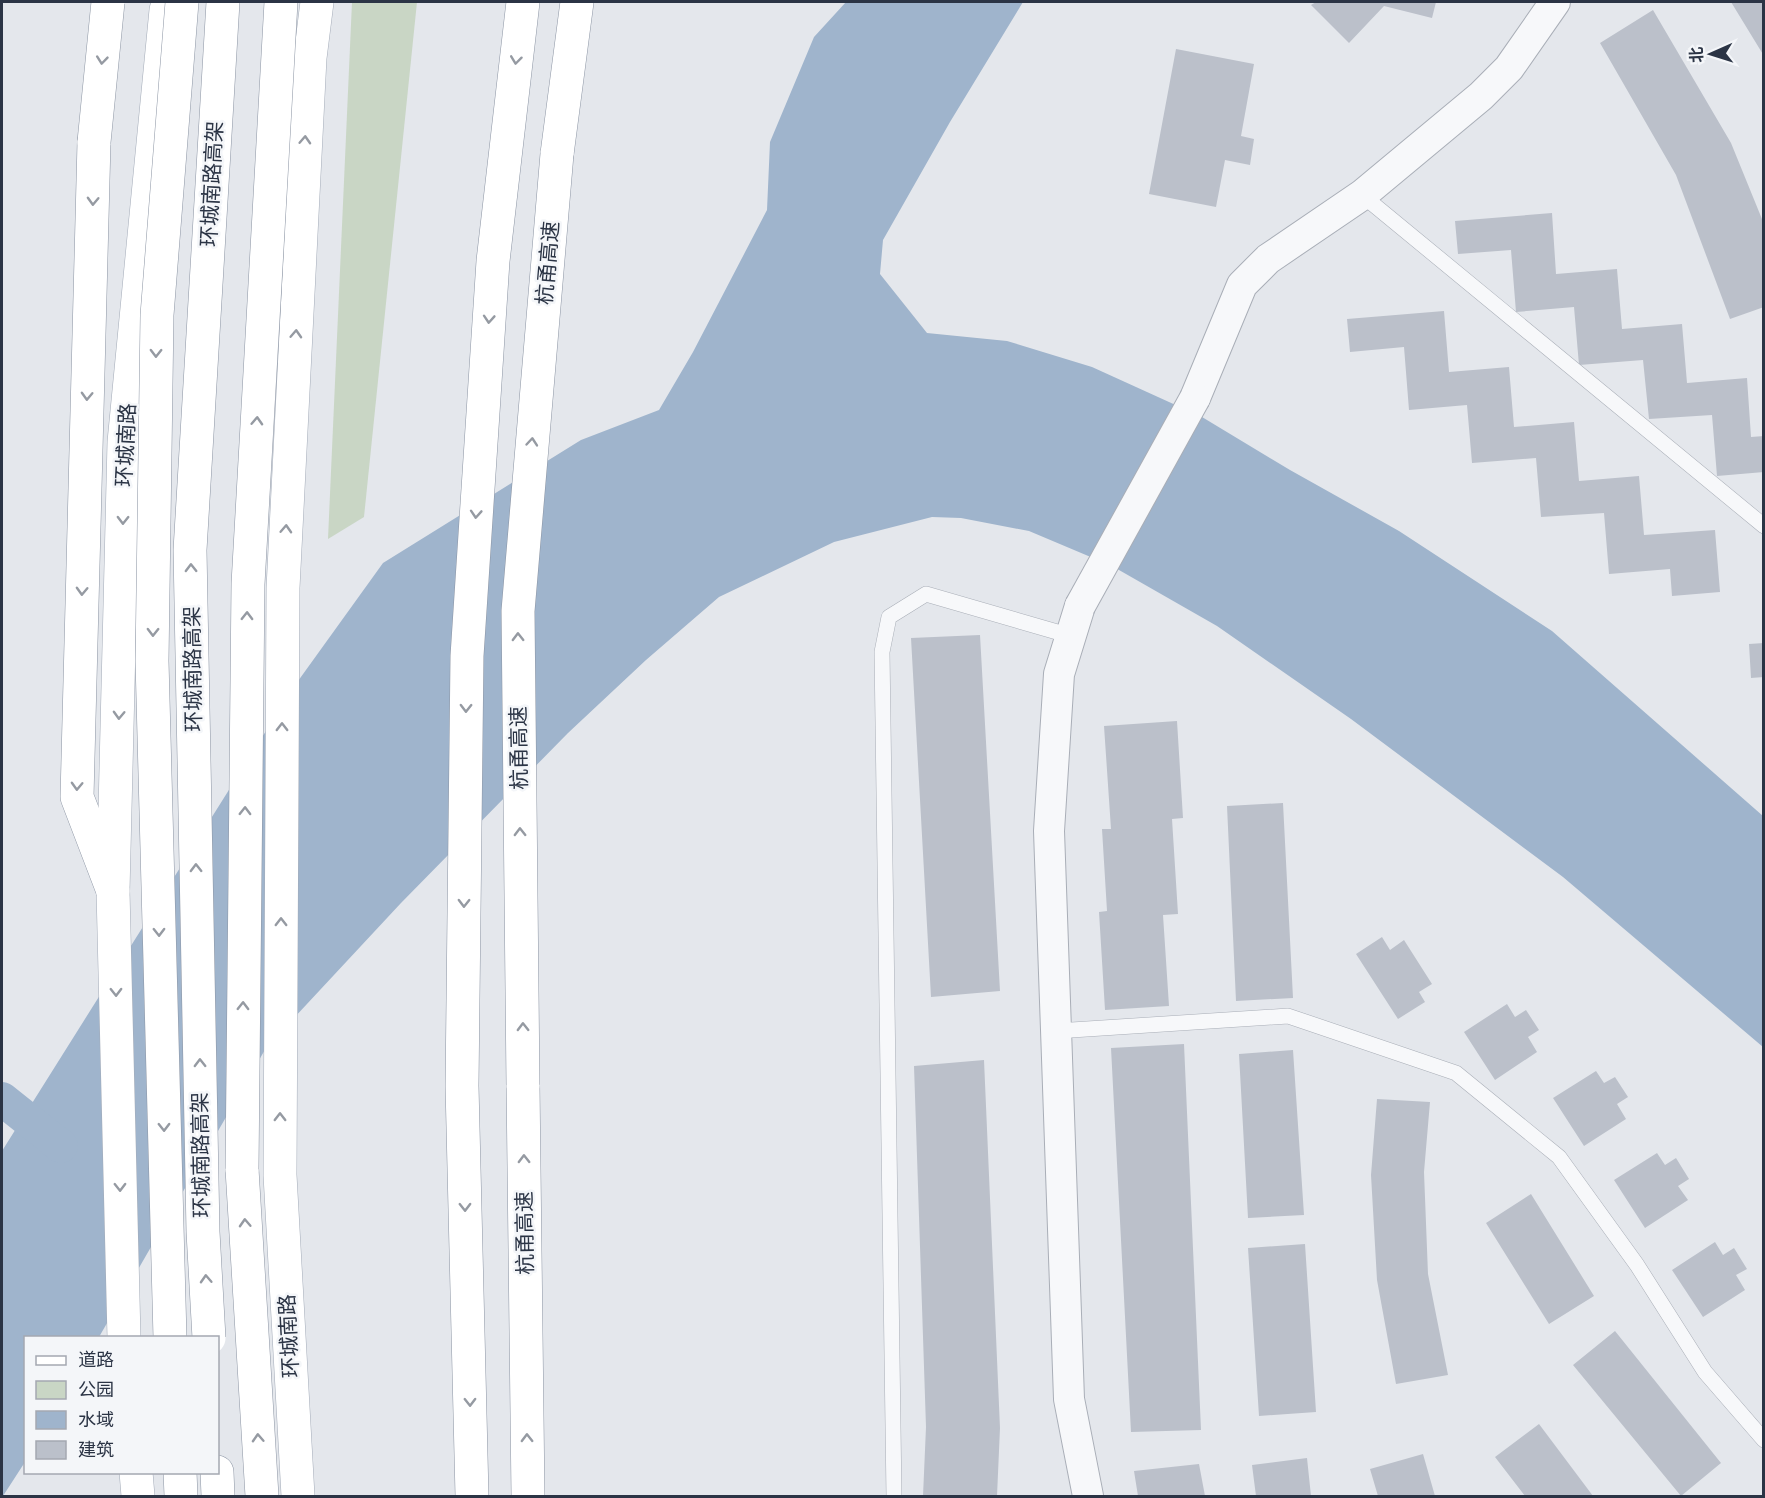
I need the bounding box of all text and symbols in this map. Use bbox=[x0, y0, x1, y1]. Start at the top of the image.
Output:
north arrow bbox=[1681, 24, 1741, 84]
text: 北 bbox=[1687, 46, 1706, 63]
one-way arrow bbox=[96, 55, 109, 64]
one-way arrow bbox=[510, 55, 523, 64]
street label: 环城南路高架 bbox=[196, 120, 228, 248]
one-way arrow bbox=[299, 135, 312, 144]
one-way arrow bbox=[86, 196, 99, 205]
street label: 杭甬高速 bbox=[531, 220, 565, 306]
one-way arrow bbox=[483, 315, 496, 324]
one-way arrow bbox=[289, 330, 302, 339]
one-way arrow bbox=[150, 349, 163, 358]
one-way arrow bbox=[81, 391, 94, 400]
street label: 环城南路 bbox=[111, 402, 141, 488]
one-way arrow bbox=[250, 417, 263, 426]
one-way arrow bbox=[525, 438, 538, 447]
one-way arrow bbox=[470, 509, 483, 518]
one-way arrow bbox=[117, 515, 129, 524]
one-way arrow bbox=[279, 525, 292, 534]
one-way arrow bbox=[185, 564, 197, 573]
one-way arrow bbox=[76, 586, 88, 595]
street label: 环城南路高架 bbox=[179, 606, 207, 732]
one-way arrow bbox=[241, 612, 253, 621]
one-way arrow bbox=[146, 627, 159, 636]
one-way arrow bbox=[512, 632, 524, 641]
one-way arrow bbox=[460, 704, 473, 713]
street label: 杭甬高速 bbox=[505, 706, 533, 790]
one-way arrow bbox=[112, 710, 125, 719]
one-way arrow bbox=[276, 722, 288, 731]
one-way arrow bbox=[71, 781, 83, 790]
one-way arrow bbox=[239, 807, 251, 816]
one-way arrow bbox=[514, 827, 527, 836]
one-way arrow bbox=[190, 864, 202, 873]
one-way arrow bbox=[458, 899, 470, 908]
one-way arrow bbox=[275, 917, 287, 926]
one-way arrow bbox=[153, 927, 165, 936]
one-way arrow bbox=[109, 987, 122, 996]
one-way arrow bbox=[237, 1002, 250, 1011]
one-way arrow bbox=[516, 1022, 529, 1031]
one-way arrow bbox=[194, 1059, 206, 1068]
street label: 环城南路高架 bbox=[187, 1092, 215, 1218]
one-way arrow bbox=[274, 1112, 286, 1121]
one-way arrow bbox=[158, 1122, 170, 1131]
one-way arrow bbox=[518, 1155, 530, 1164]
one-way arrow bbox=[114, 1182, 126, 1191]
street label: 杭甬高速 bbox=[511, 1191, 539, 1275]
one-way arrow bbox=[459, 1202, 471, 1211]
one-way arrow bbox=[239, 1218, 252, 1227]
one-way arrow bbox=[199, 1275, 212, 1284]
street label: 环城南路 bbox=[274, 1293, 304, 1379]
legend bbox=[24, 1336, 219, 1474]
text: 道路 bbox=[78, 1349, 114, 1371]
text: 公园 bbox=[78, 1379, 114, 1401]
one-way arrow bbox=[463, 1397, 476, 1406]
text: 水域 bbox=[78, 1409, 114, 1431]
one-way arrow bbox=[252, 1434, 265, 1443]
one-way arrow bbox=[521, 1434, 533, 1443]
text: 建筑 bbox=[78, 1439, 114, 1461]

